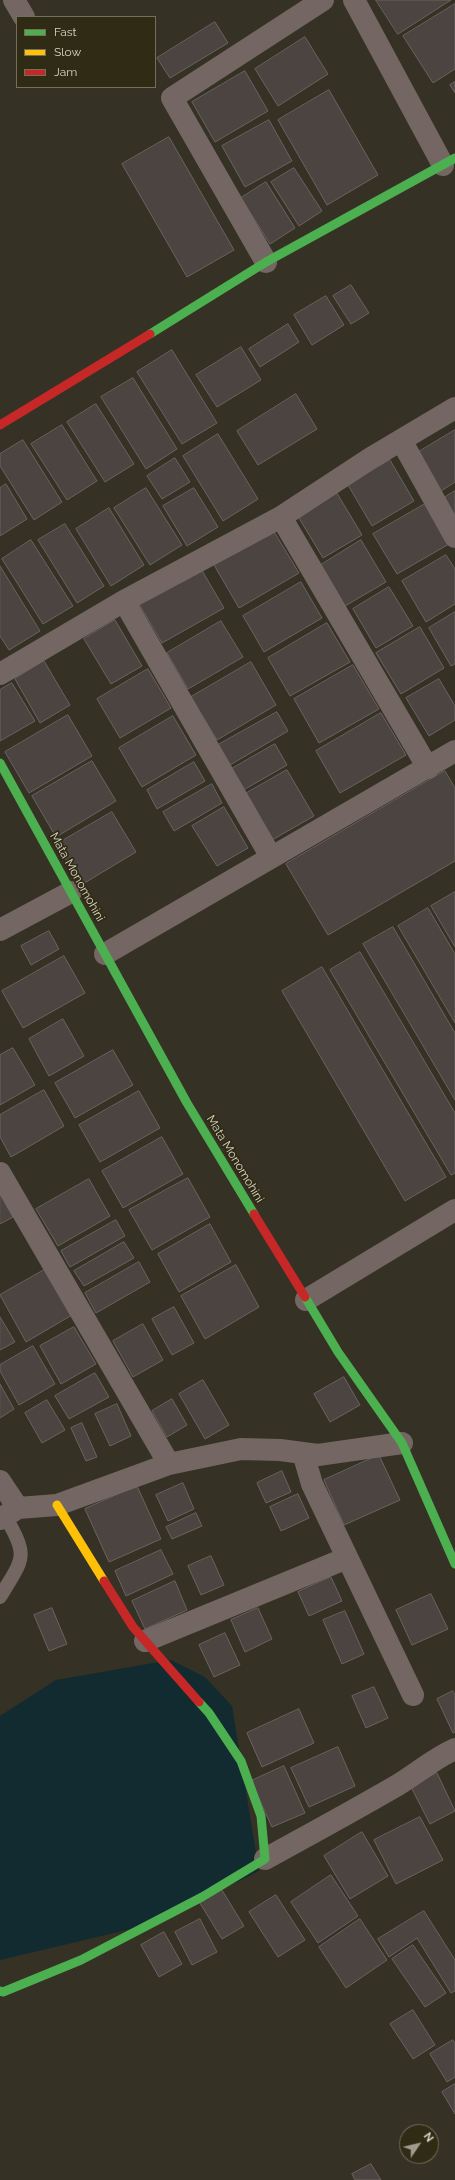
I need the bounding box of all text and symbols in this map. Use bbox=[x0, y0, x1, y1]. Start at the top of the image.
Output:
legend bbox=[16, 16, 156, 88]
text: Fast bbox=[54, 25, 77, 39]
text: Slow bbox=[54, 45, 81, 59]
text: Jam bbox=[54, 65, 77, 79]
street label: Mata Monomohini bbox=[47, 830, 107, 924]
street label: Mata Monomohini bbox=[203, 1113, 267, 1205]
north arrow bbox=[399, 2124, 439, 2164]
text: N bbox=[421, 2130, 436, 2145]

